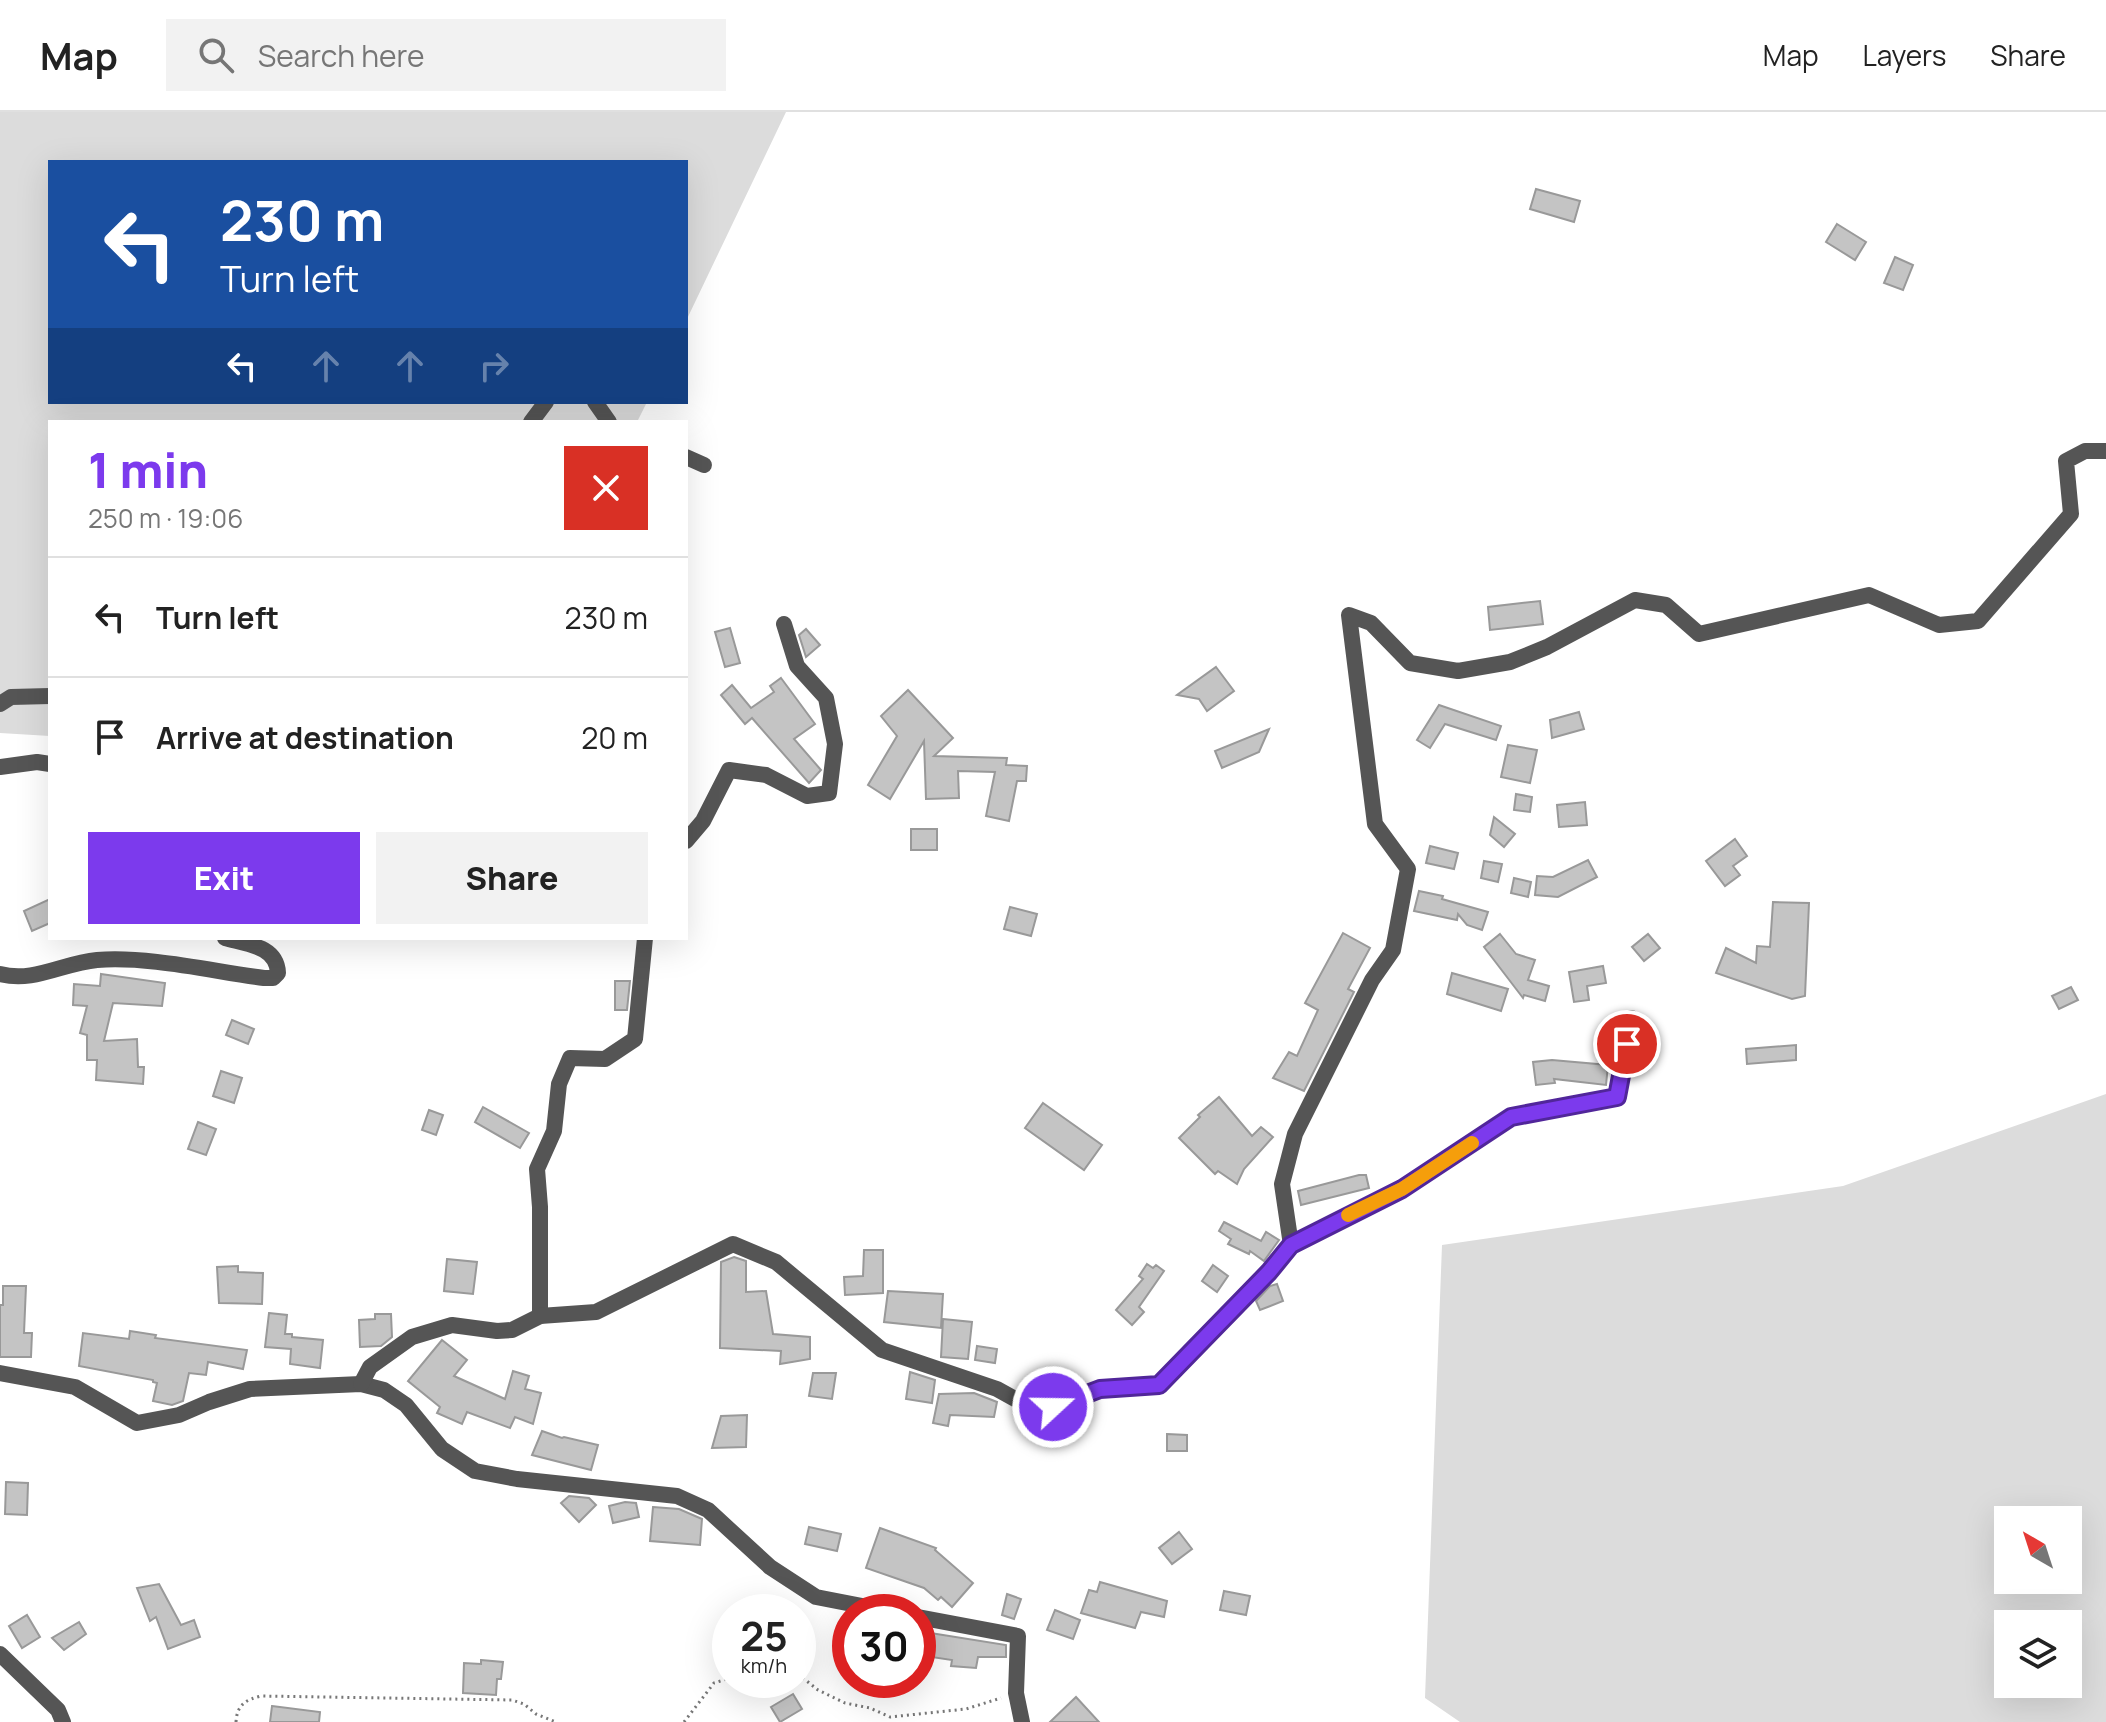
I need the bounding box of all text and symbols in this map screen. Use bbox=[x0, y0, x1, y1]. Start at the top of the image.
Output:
search box bbox=[166, 19, 726, 91]
text: Map bbox=[40, 29, 118, 81]
icon: search bbox=[194, 33, 238, 77]
text: Search here bbox=[258, 35, 425, 76]
text: Map bbox=[1763, 36, 1819, 74]
text: Layers bbox=[1863, 36, 1946, 74]
text: Share bbox=[1990, 36, 2066, 74]
text: 230 m bbox=[220, 181, 384, 258]
icon: left bbox=[88, 192, 192, 296]
text: Turn left bbox=[220, 254, 359, 303]
icon: left bbox=[220, 344, 264, 388]
icon: ahead bbox=[304, 344, 348, 388]
icon: ahead bbox=[388, 344, 432, 388]
icon: right bbox=[472, 344, 516, 388]
text: 1 min bbox=[88, 437, 208, 502]
button: close bbox=[564, 446, 648, 530]
text: 250 m · 19:06 bbox=[88, 500, 243, 536]
icon: left bbox=[88, 595, 132, 639]
text: Turn left bbox=[156, 597, 279, 638]
text: 230 m bbox=[565, 597, 648, 638]
icon: arrive bbox=[88, 715, 132, 759]
text: Arrive at destination bbox=[156, 717, 454, 758]
text: 20 m bbox=[581, 717, 648, 758]
button: Exit bbox=[88, 832, 360, 924]
button: Share bbox=[376, 832, 648, 924]
pin bbox=[1593, 1010, 1661, 1078]
icon: arrive bbox=[1605, 1022, 1649, 1066]
position arrow bbox=[1011, 1365, 1095, 1449]
north arrow bbox=[1994, 1506, 2082, 1594]
map controls bbox=[1994, 1506, 2082, 1698]
speed limit sign: 30 bbox=[832, 1594, 936, 1698]
text: 25 bbox=[740, 1608, 788, 1663]
button: layers bbox=[1994, 1610, 2082, 1698]
text: km/h bbox=[741, 1652, 787, 1679]

